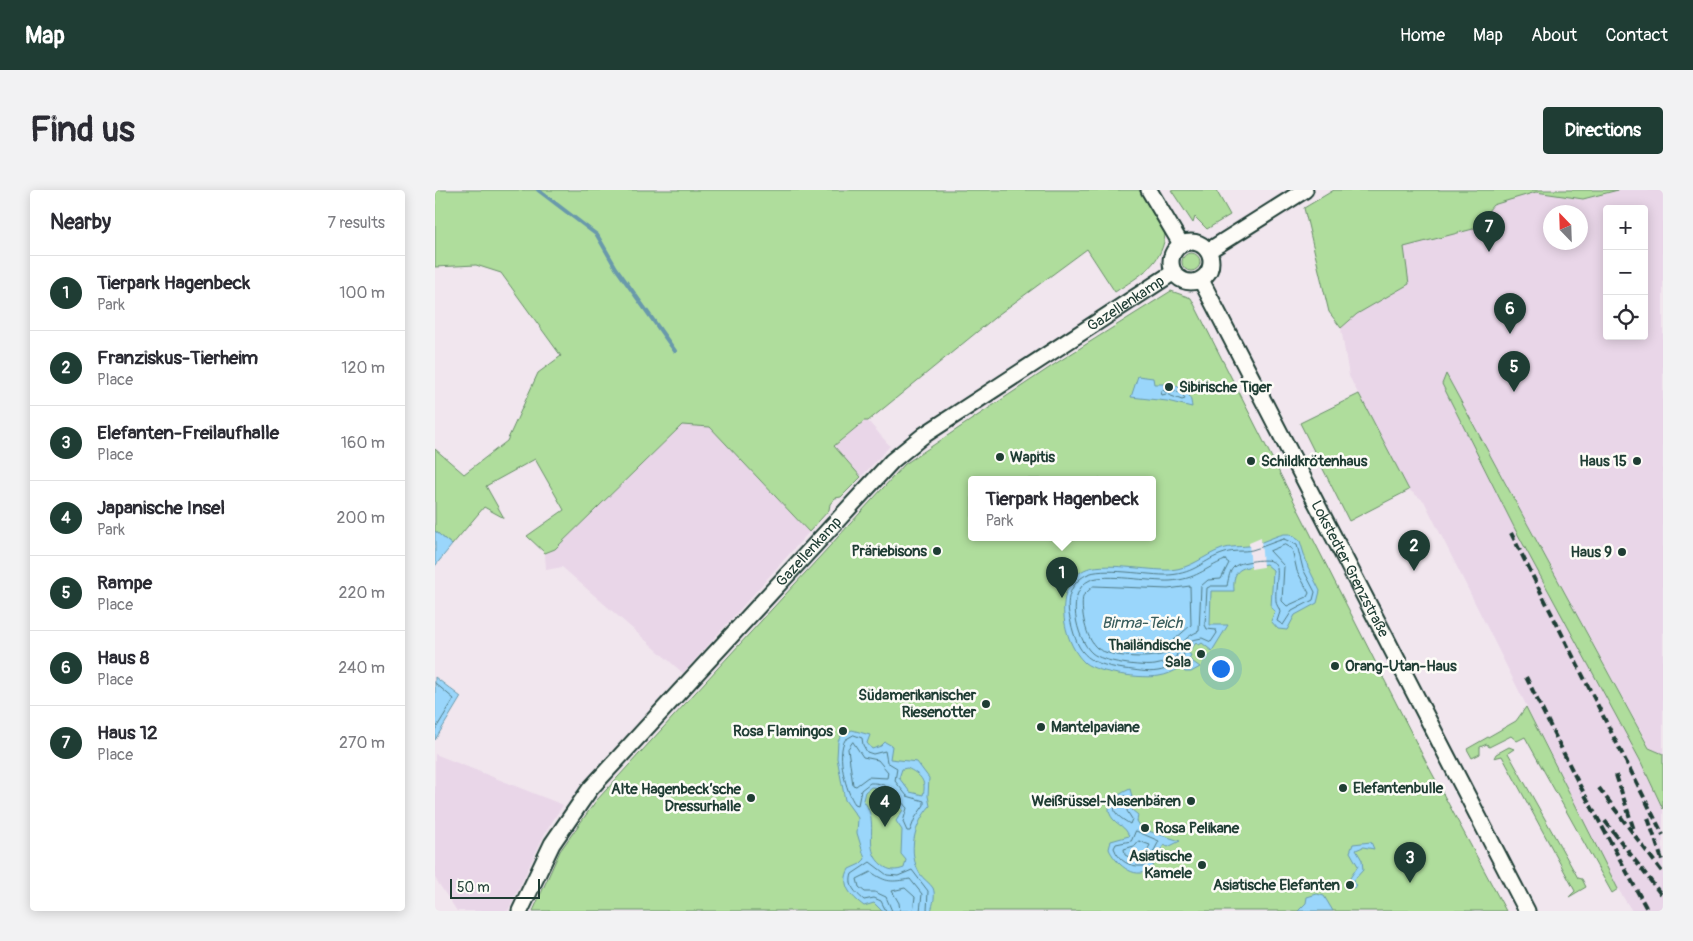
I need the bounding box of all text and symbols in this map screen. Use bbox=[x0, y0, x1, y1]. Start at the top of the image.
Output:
text: Map bbox=[25, 21, 65, 50]
text: Home bbox=[1400, 24, 1445, 47]
text: Map bbox=[1473, 24, 1503, 47]
text: About bbox=[1531, 24, 1577, 47]
text: Contact bbox=[1605, 24, 1668, 47]
button: Directions bbox=[1543, 107, 1663, 154]
text: Find us bbox=[30, 108, 135, 152]
north arrow bbox=[1543, 205, 1588, 250]
map controls bbox=[1603, 205, 1648, 340]
button: + bbox=[1603, 205, 1648, 250]
text: Nearby bbox=[50, 209, 111, 236]
pin: 7 bbox=[1473, 211, 1505, 252]
text: 7 results bbox=[327, 213, 385, 233]
button: − bbox=[1603, 250, 1648, 295]
text: Tierpark Hagenbeck bbox=[97, 271, 250, 295]
street label: Gazellenkamp bbox=[1084, 272, 1168, 336]
text: 1 bbox=[63, 283, 69, 303]
text: 100 m bbox=[339, 283, 385, 303]
pin: 6 bbox=[1494, 293, 1526, 334]
text: Park bbox=[97, 295, 125, 315]
button: locate bbox=[1603, 295, 1648, 340]
text: Franziskus-Tierheim bbox=[97, 346, 258, 370]
pin: 5 bbox=[1498, 351, 1530, 392]
text: 2 bbox=[62, 358, 70, 378]
text: 120 m bbox=[341, 358, 385, 378]
text: Place bbox=[97, 370, 133, 390]
place label: Sibirische Tiger bbox=[1179, 378, 1272, 397]
marker: Sibirische Tiger bbox=[1163, 381, 1175, 393]
text: Elefanten-Freilaufhalle bbox=[97, 421, 279, 445]
text: 3 bbox=[62, 433, 70, 453]
text: 160 m bbox=[341, 433, 385, 453]
text: Place bbox=[97, 445, 133, 465]
place label: Wapitis bbox=[1010, 448, 1055, 467]
marker: Wapitis bbox=[994, 451, 1006, 463]
place label: Schildkrötenhaus bbox=[1261, 452, 1368, 471]
place label: Haus 15 bbox=[1579, 452, 1627, 471]
marker: Schildkrötenhaus bbox=[1245, 455, 1257, 467]
marker: Haus 15 bbox=[1631, 455, 1643, 467]
popup bbox=[968, 476, 1156, 541]
text: Tierpark Hagenbeck bbox=[985, 487, 1139, 511]
text: Japanische Insel bbox=[97, 496, 225, 520]
street label: Lokstedter Grenzstraße bbox=[1307, 497, 1393, 641]
text: 4 bbox=[61, 508, 71, 528]
text: 200 m bbox=[337, 508, 385, 528]
text: Park bbox=[985, 511, 1013, 531]
street label: Gazellenkamp bbox=[772, 513, 846, 591]
text: Park bbox=[97, 520, 125, 540]
pin: 2 bbox=[1398, 530, 1430, 571]
place label: Präriebisons bbox=[852, 542, 927, 561]
place label: Haus 9 bbox=[1571, 543, 1612, 562]
marker: Präriebisons bbox=[931, 545, 943, 557]
marker: Haus 9 bbox=[1616, 546, 1628, 558]
pin: 1 bbox=[1046, 557, 1078, 598]
text: Rampe bbox=[97, 571, 152, 595]
text: 5 bbox=[62, 583, 70, 603]
text: 220 m bbox=[339, 583, 385, 603]
text: Place bbox=[97, 595, 133, 615]
water label: Birma-Teich bbox=[1102, 613, 1184, 633]
place label: Thailändische Sala bbox=[1107, 636, 1192, 672]
text: Haus 8 bbox=[97, 646, 149, 670]
marker: Thailändische Sala bbox=[1195, 648, 1207, 660]
your location bbox=[1208, 656, 1234, 682]
place label: Orang-Utan-Haus bbox=[1345, 657, 1457, 676]
text: 6 bbox=[61, 658, 71, 678]
text: 240 m bbox=[338, 658, 385, 678]
marker: Orang-Utan-Haus bbox=[1329, 660, 1341, 672]
text: Place bbox=[97, 670, 133, 690]
place label: Südamerikanischer Riesenotter bbox=[858, 686, 977, 722]
marker: Südamerikanischer Riesenotter bbox=[980, 698, 992, 710]
place label: Mantelpaviane bbox=[1051, 718, 1140, 737]
text: Haus 12 bbox=[97, 721, 158, 745]
marker: Mantelpaviane bbox=[1035, 721, 1047, 733]
place label: Rosa Flamingos bbox=[733, 722, 833, 741]
marker: Rosa Flamingos bbox=[837, 725, 849, 737]
text: 7 bbox=[62, 733, 70, 753]
text: 270 m bbox=[339, 733, 385, 753]
text: Place bbox=[97, 745, 133, 765]
place label: Elefantenbulle bbox=[1353, 779, 1444, 798]
place label: Alte Hagenbeck’sche Dressurhalle bbox=[611, 780, 742, 816]
marker: Elefantenbulle bbox=[1337, 782, 1349, 794]
pin: 4 bbox=[869, 786, 901, 827]
marker: Alte Hagenbeck’sche Dressurhalle bbox=[745, 792, 757, 804]
place label: Weißrüssel-Nasenbären bbox=[1032, 792, 1182, 811]
marker: Weißrüssel-Nasenbären bbox=[1185, 795, 1197, 807]
place label: Rosa Pelikane bbox=[1155, 819, 1240, 838]
marker: Rosa Pelikane bbox=[1139, 822, 1151, 834]
pin: 3 bbox=[1394, 842, 1426, 883]
place label: Asiatische Kamele bbox=[1129, 847, 1193, 883]
marker: Asiatische Kamele bbox=[1196, 859, 1208, 871]
scale bar bbox=[450, 876, 540, 899]
place label: Asiatische Elefanten bbox=[1213, 876, 1340, 895]
text: 50 m bbox=[457, 879, 490, 896]
marker: Asiatische Elefanten bbox=[1344, 879, 1356, 891]

